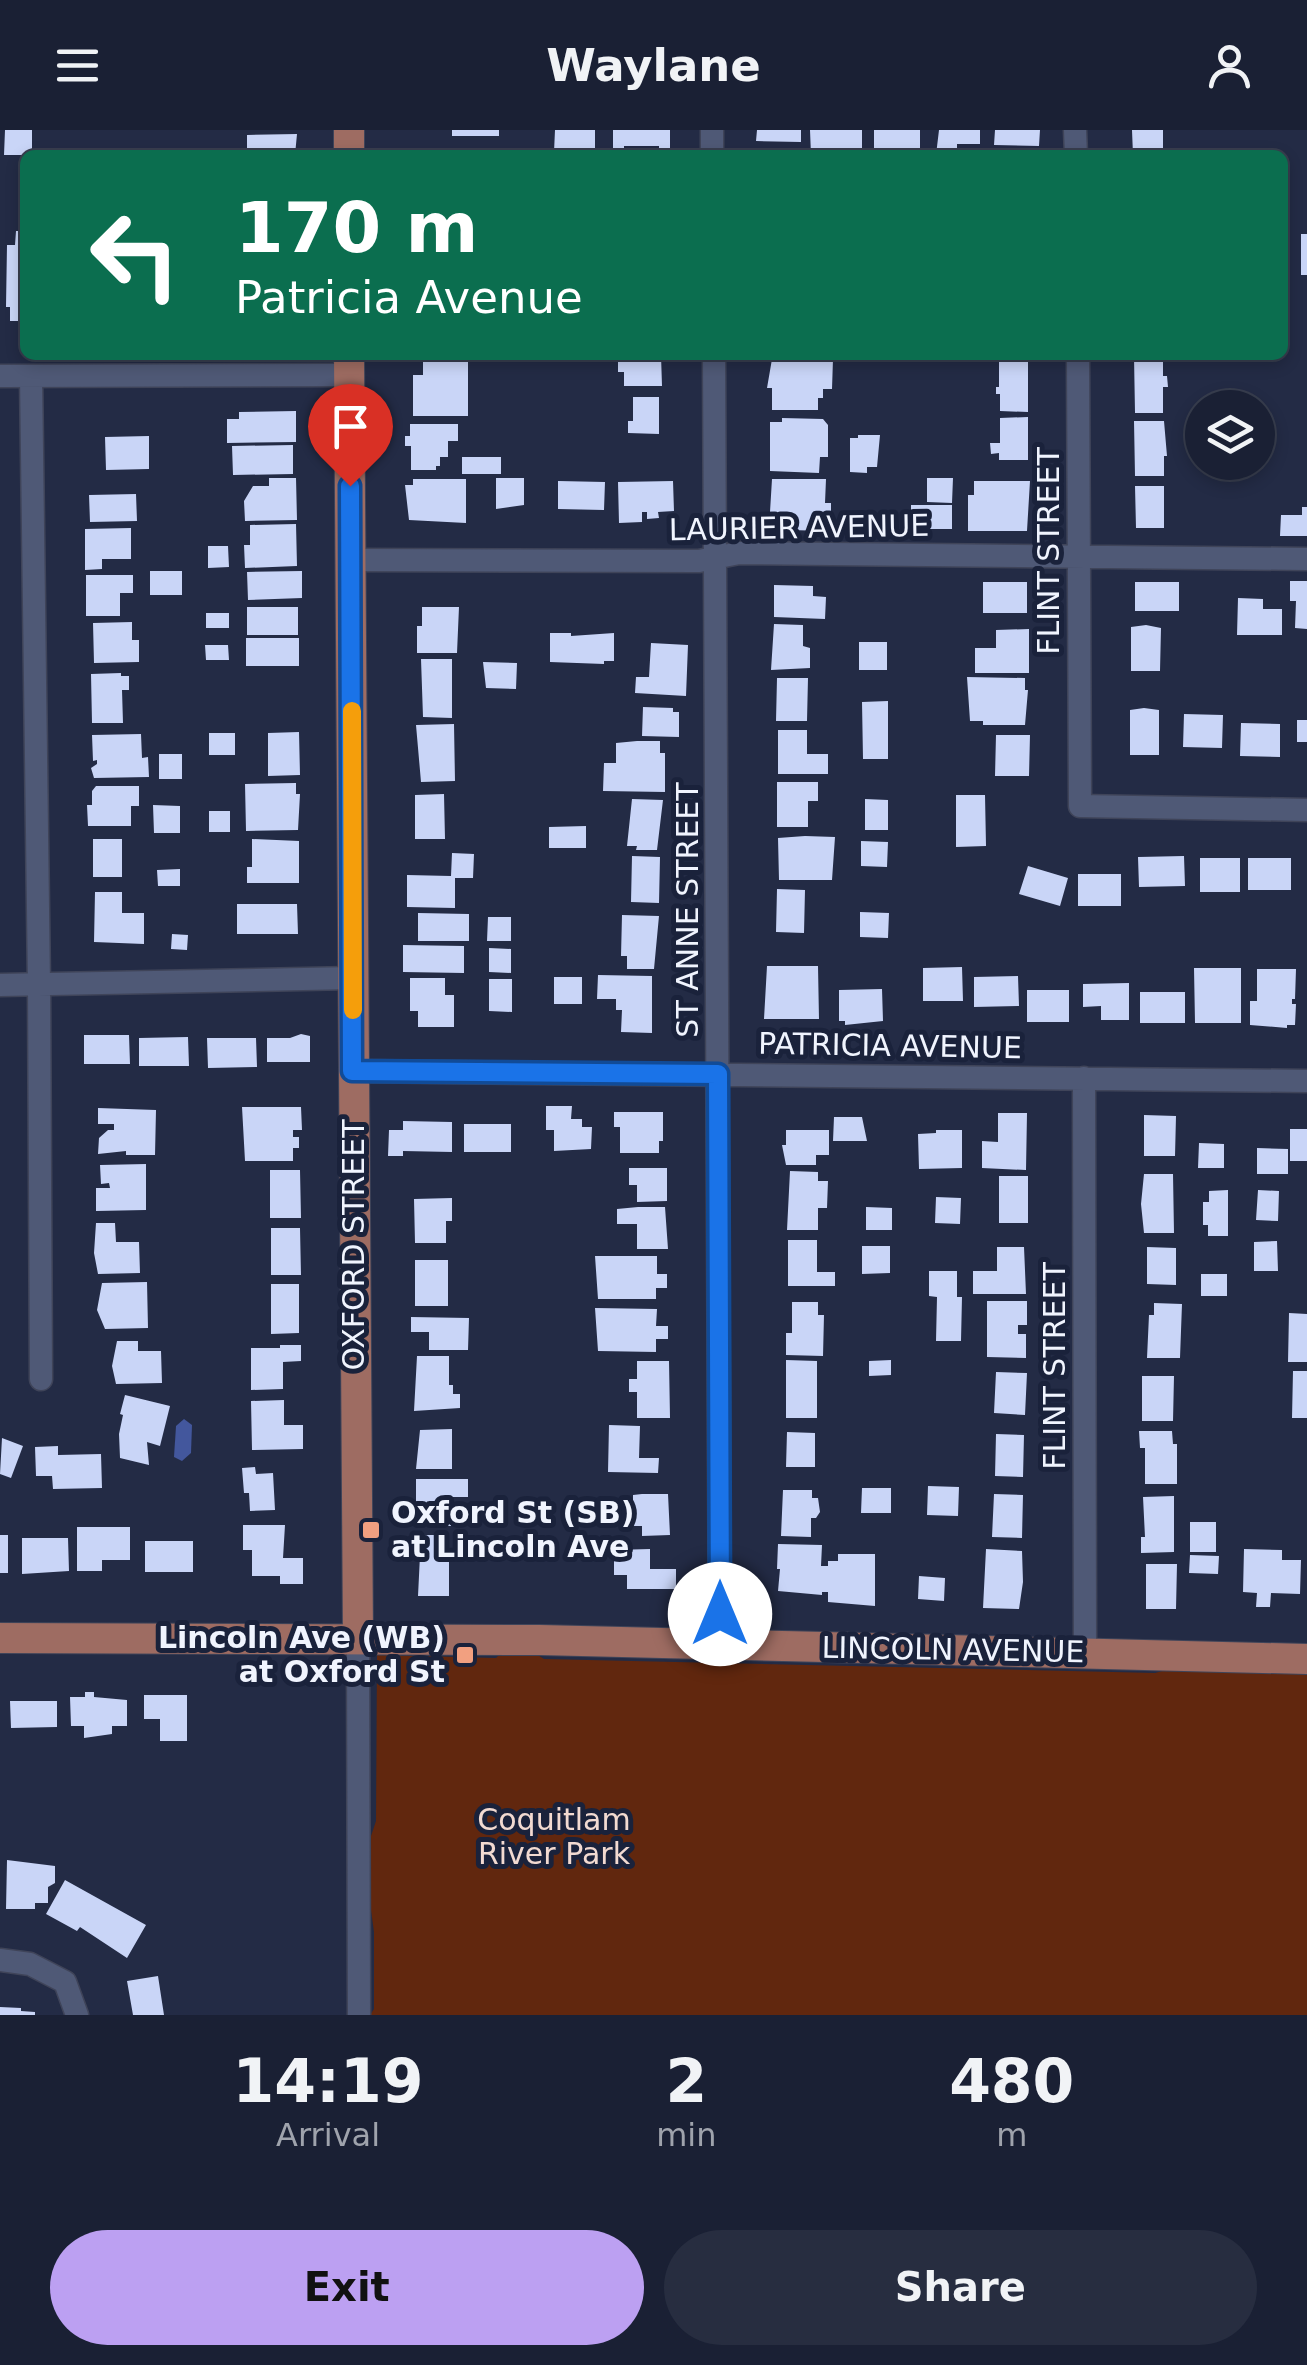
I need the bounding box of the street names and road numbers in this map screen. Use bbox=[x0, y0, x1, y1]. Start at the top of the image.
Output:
street label: FLINT STREET bbox=[1031, 447, 1066, 655]
street label: LAURIER AVENUE bbox=[669, 508, 929, 547]
street label: ST ANNE STREET bbox=[670, 782, 705, 1038]
street label: PATRICIA AVENUE bbox=[758, 1026, 1022, 1065]
street label: OXFORD STREET bbox=[336, 1119, 371, 1371]
street label: FLINT STREET bbox=[1037, 1262, 1072, 1470]
street label: LINCOLN AVENUE bbox=[821, 1630, 1085, 1669]

